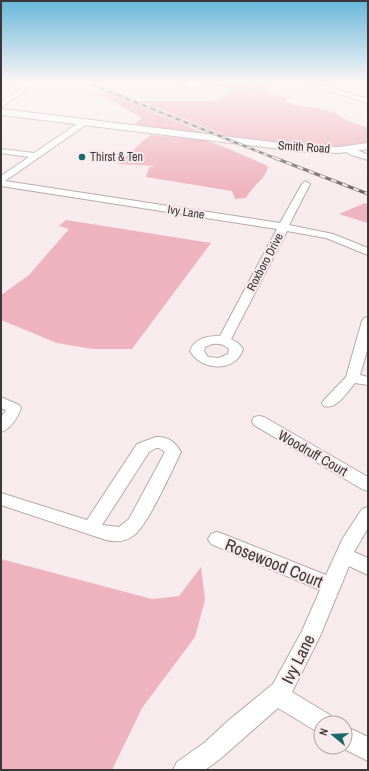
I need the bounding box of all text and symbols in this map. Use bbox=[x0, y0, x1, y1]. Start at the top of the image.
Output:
street label: Smith Road bbox=[278, 137, 330, 157]
place label: Thirst & Ten bbox=[90, 149, 143, 165]
marker: Thirst & Ten bbox=[77, 152, 87, 162]
street label: Ivy Lane bbox=[166, 201, 206, 223]
street label: Roxboro Drive bbox=[243, 230, 287, 294]
street label: Woodruff Court bbox=[275, 426, 351, 480]
street label: Rosewood Court bbox=[222, 532, 327, 593]
street label: Ivy Lane bbox=[275, 630, 320, 687]
north arrow bbox=[313, 715, 353, 755]
text: N bbox=[316, 727, 331, 737]

